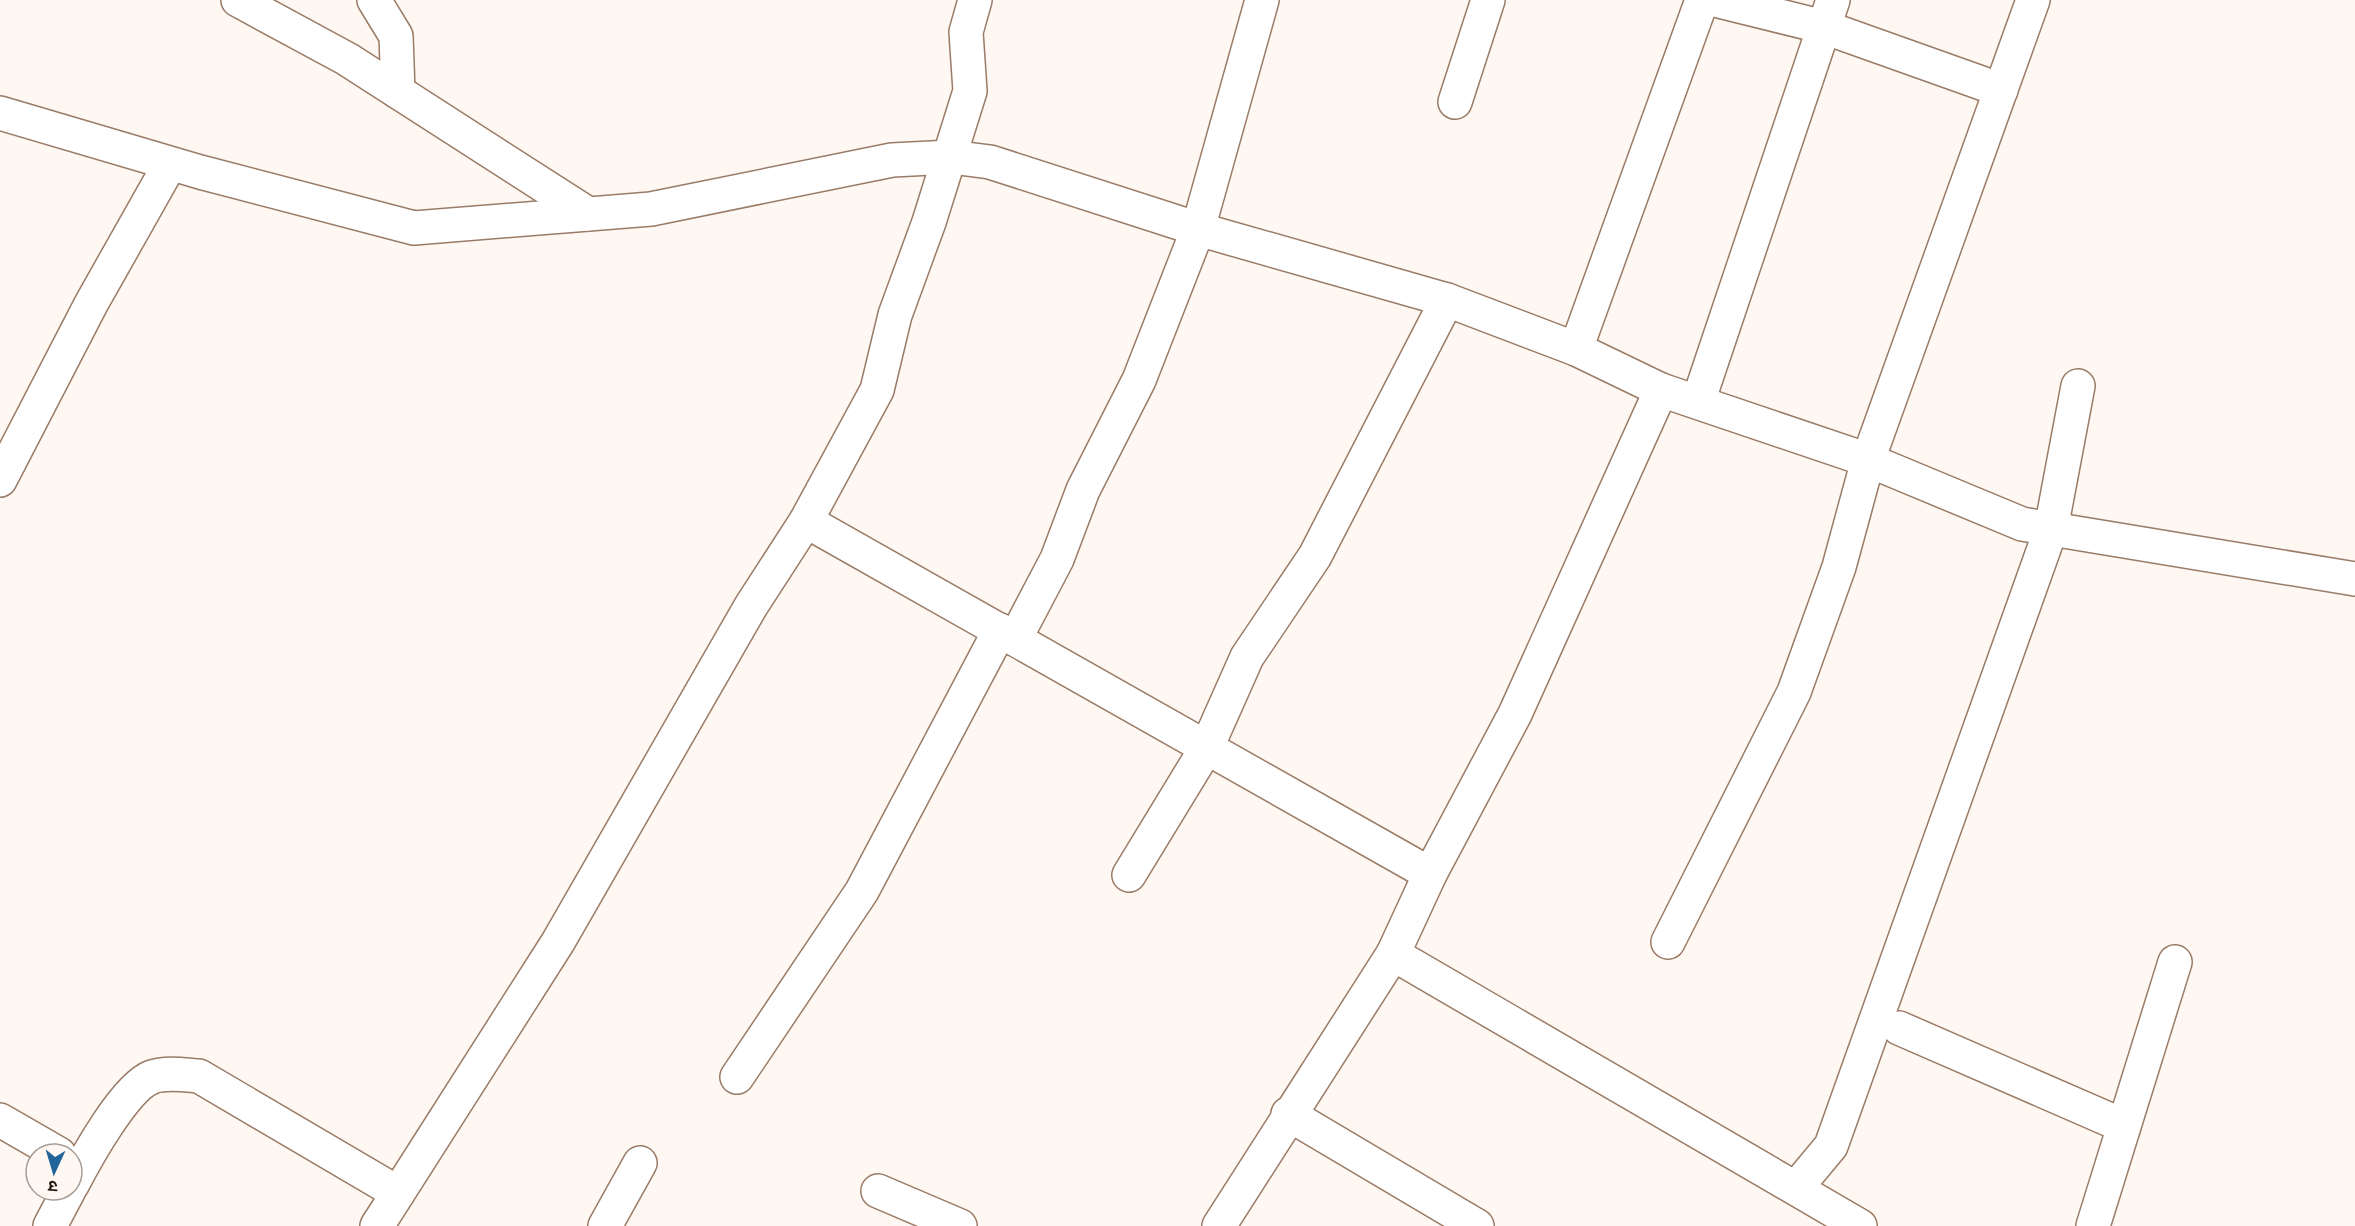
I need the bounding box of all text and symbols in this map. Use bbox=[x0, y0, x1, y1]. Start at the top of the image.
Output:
north arrow bbox=[24, 1142, 84, 1202]
text: उ bbox=[47, 1177, 58, 1196]

